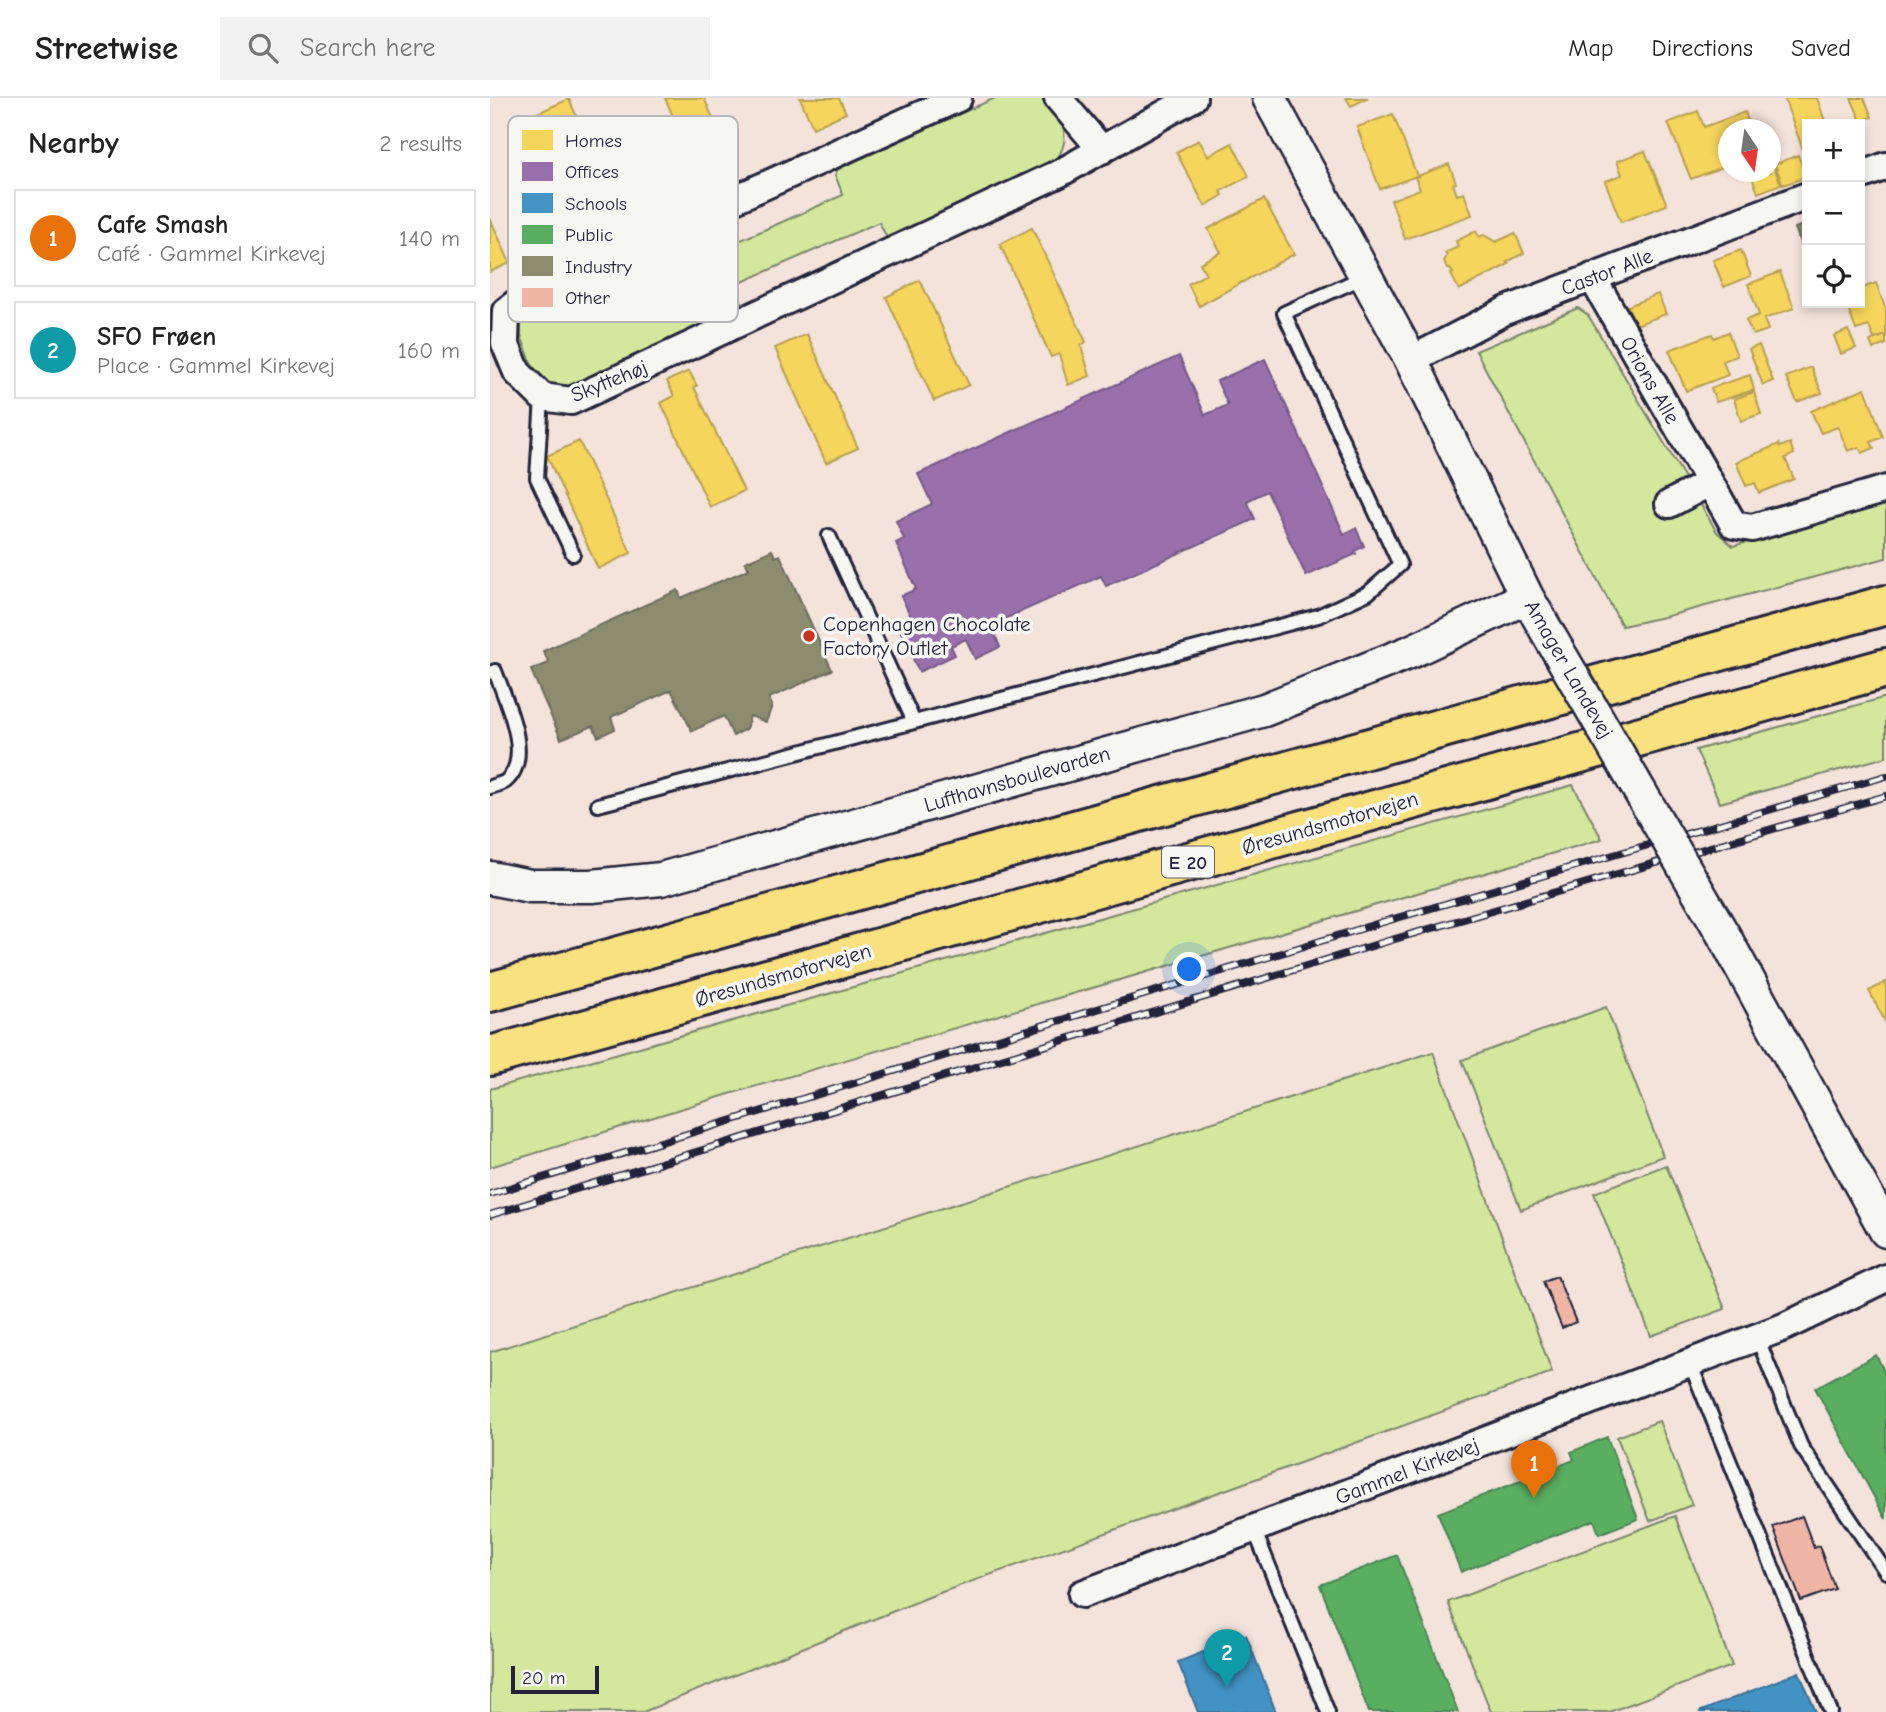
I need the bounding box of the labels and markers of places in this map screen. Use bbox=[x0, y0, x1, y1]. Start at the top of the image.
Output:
place label: Copenhagen Chocolate Factory Outlet bbox=[823, 612, 1031, 660]
marker: Copenhagen Chocolate Factory Outlet bbox=[801, 628, 817, 644]
pin: 1 bbox=[1511, 1440, 1557, 1498]
pin: 2 bbox=[1204, 1629, 1250, 1687]

